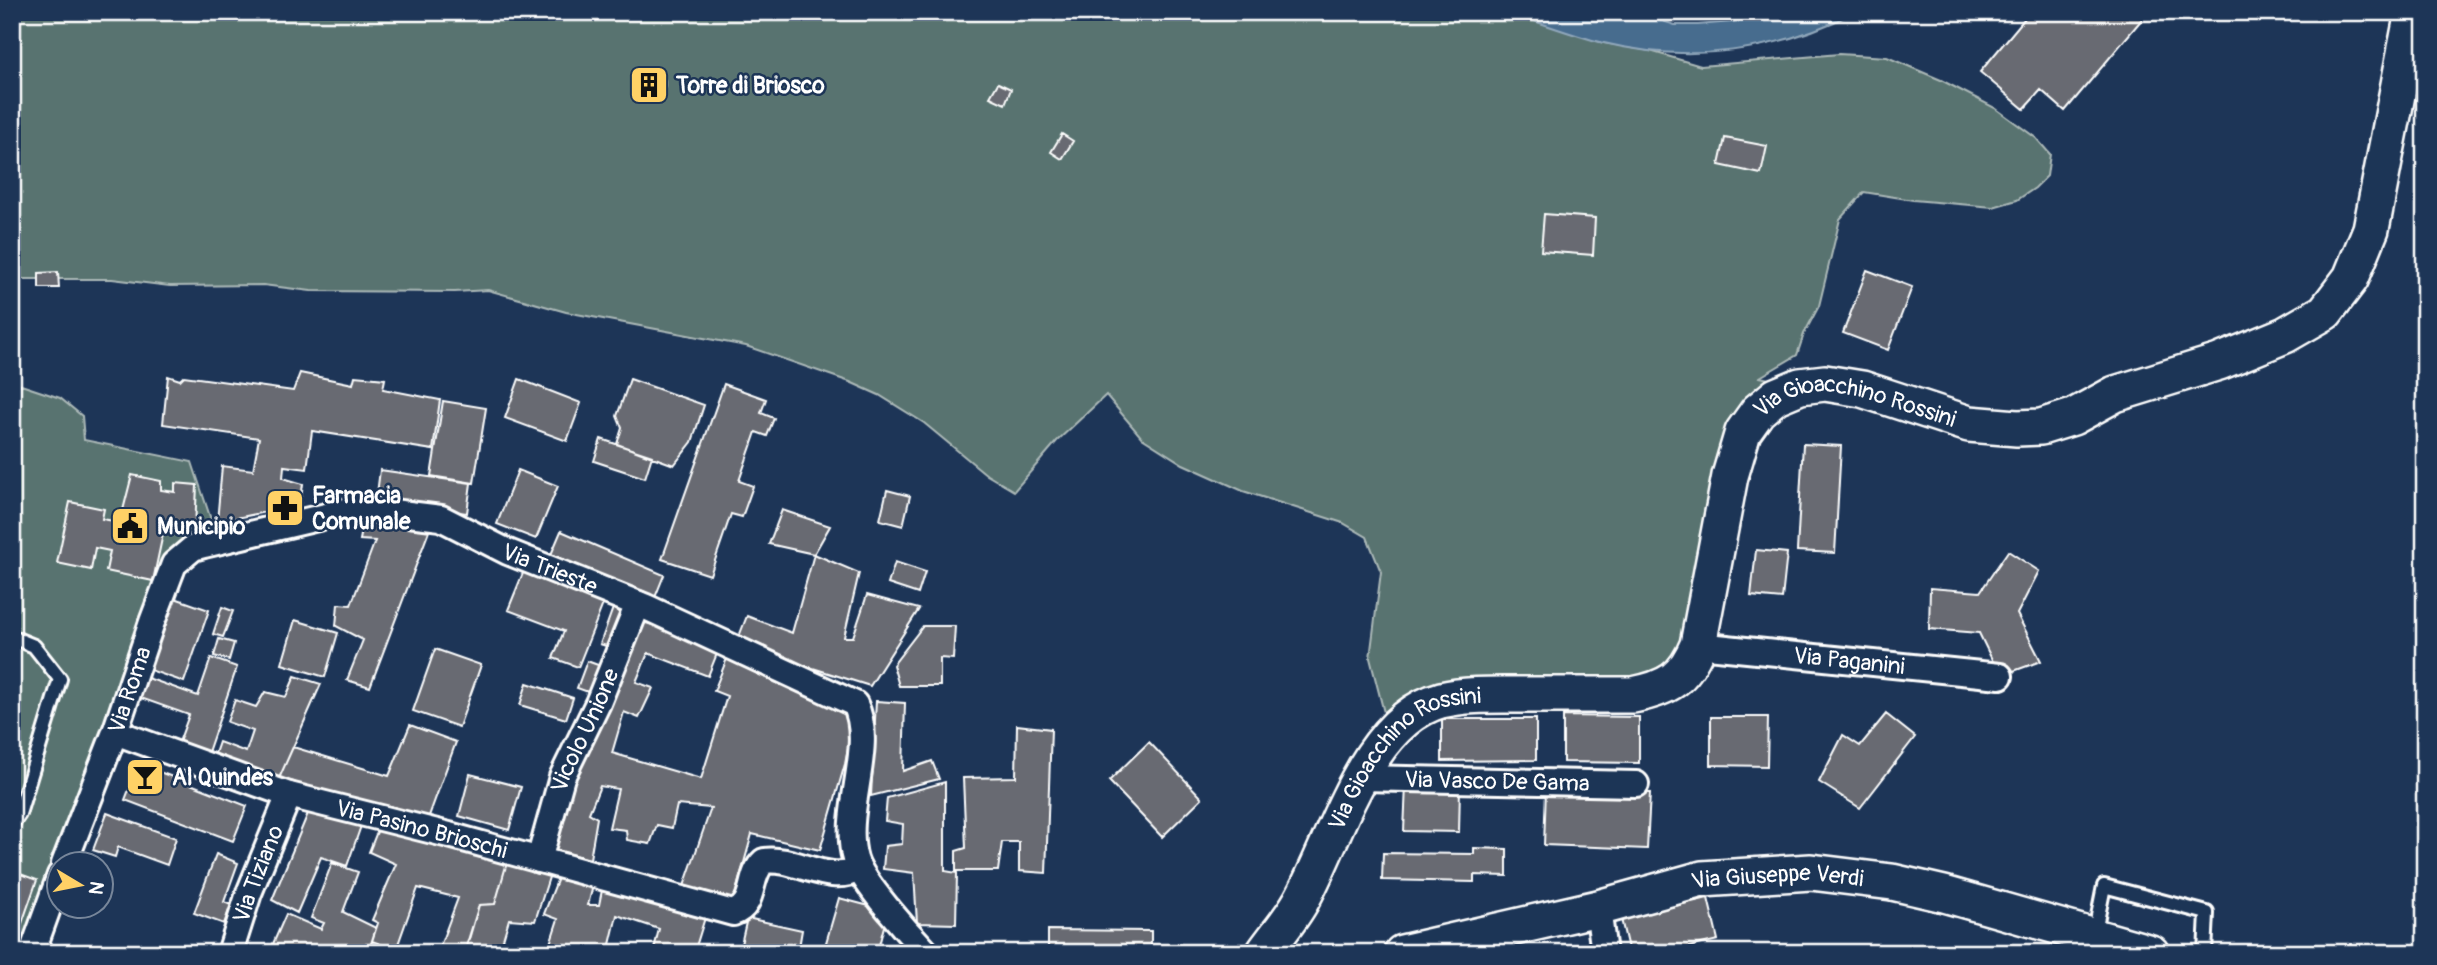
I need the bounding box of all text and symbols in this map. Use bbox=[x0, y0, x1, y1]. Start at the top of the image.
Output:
building icon: Torre di Briosco bbox=[628, 64, 670, 106]
place label: Torre di Briosco bbox=[675, 71, 825, 100]
text: Via Gioacchino Rossini bbox=[1748, 369, 1960, 434]
street label: Via Gioacchino Rossini bbox=[1752, 409, 1964, 437]
place label: Farmacia Comunale bbox=[312, 481, 411, 536]
pharmacy icon: Farmacia Comunale bbox=[264, 487, 306, 529]
public building icon: Municipio bbox=[109, 505, 151, 547]
place label: Municipio bbox=[157, 512, 246, 541]
street label: Via Trieste bbox=[498, 537, 602, 601]
street label: Via Paganini bbox=[1792, 641, 1906, 681]
street label: Via Roma bbox=[102, 643, 158, 737]
street label: Vicolo Unione bbox=[545, 663, 626, 795]
street label: Via Gioacchino Rossini bbox=[1322, 681, 1482, 835]
bar icon: Al Quindes bbox=[124, 756, 166, 798]
place label: Al Quindes bbox=[172, 763, 274, 792]
street label: Via Vasco De Gama bbox=[1404, 765, 1590, 798]
street label: Via Pasino Brioschi bbox=[333, 793, 511, 865]
street label: Via Tiziano bbox=[227, 821, 290, 926]
north arrow bbox=[46, 850, 116, 920]
street label: Via Giuseppe Verdi bbox=[1688, 858, 1865, 896]
text: N bbox=[83, 879, 109, 896]

